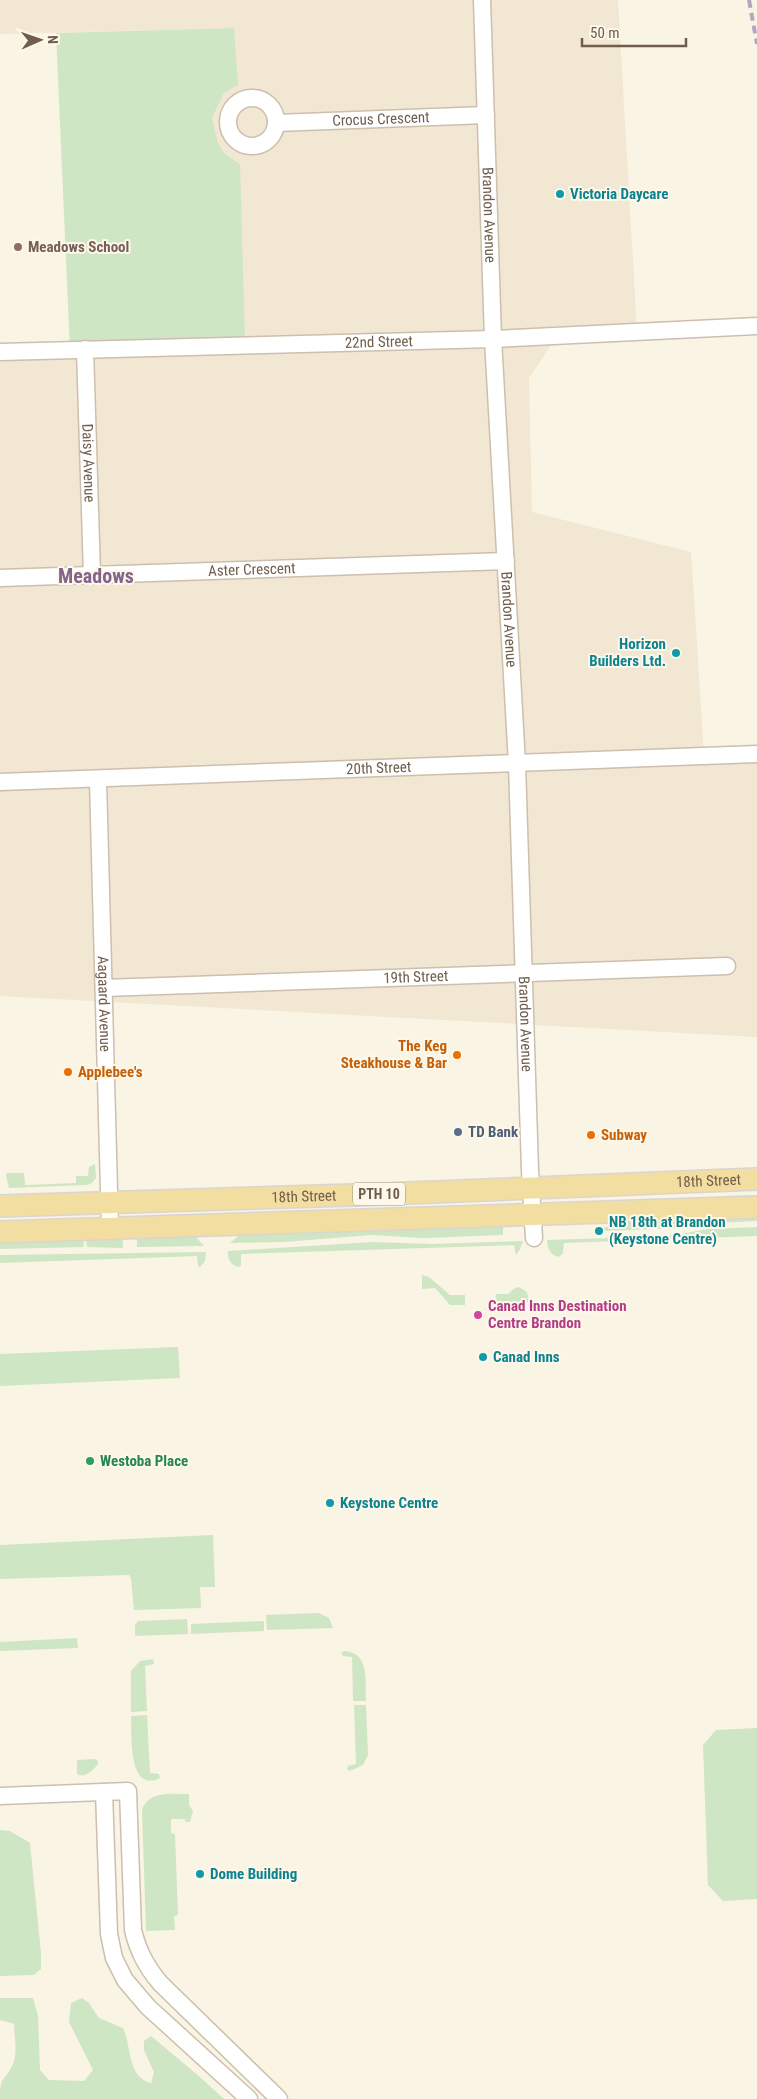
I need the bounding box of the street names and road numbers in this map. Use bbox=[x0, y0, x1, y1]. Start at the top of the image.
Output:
street label: Crocus Crescent bbox=[332, 108, 430, 130]
street label: Brandon Avenue bbox=[478, 167, 500, 263]
street label: 22nd Street bbox=[345, 332, 413, 352]
street label: Daisy Avenue bbox=[78, 423, 99, 503]
street label: Aster Crescent bbox=[208, 559, 296, 580]
street label: Brandon Avenue bbox=[497, 571, 521, 668]
street label: 20th Street bbox=[346, 758, 412, 778]
street label: Aagaard Avenue bbox=[94, 956, 114, 1052]
street label: 19th Street bbox=[383, 967, 449, 987]
street label: Brandon Avenue bbox=[515, 976, 536, 1072]
street label: 18th Street bbox=[676, 1171, 741, 1191]
road number: PTH 10 bbox=[353, 1182, 405, 1206]
street label: 18th Street bbox=[271, 1187, 337, 1207]

